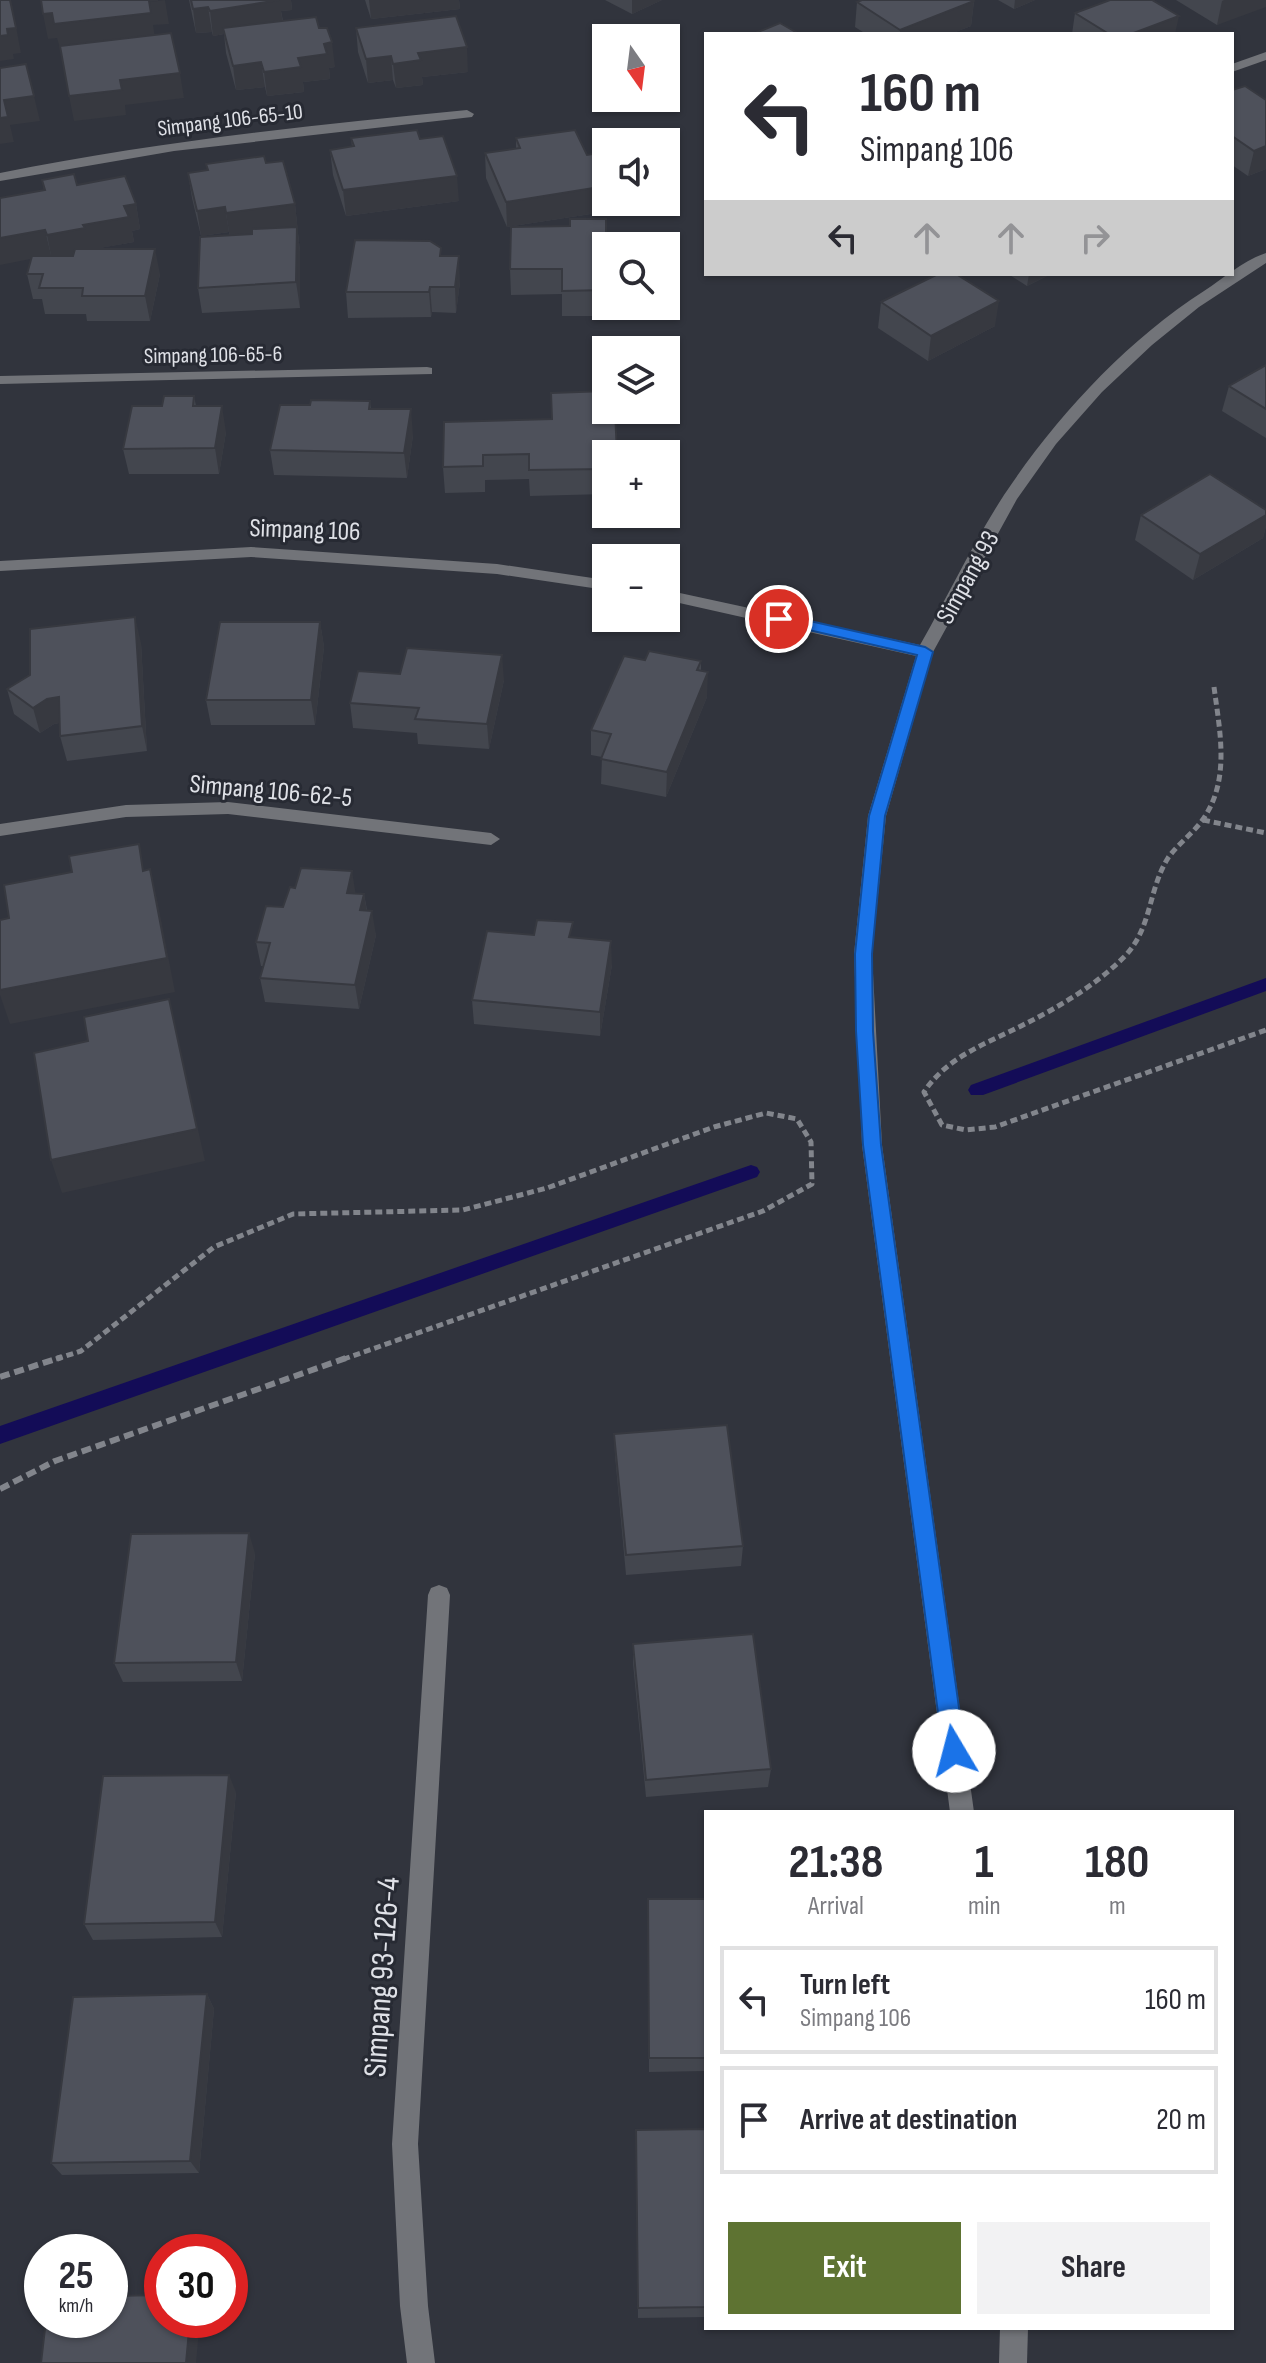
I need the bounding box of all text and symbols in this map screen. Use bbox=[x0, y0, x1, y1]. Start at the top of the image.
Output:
north arrow bbox=[592, 24, 680, 112]
map controls bbox=[592, 24, 680, 632]
text: 160 m bbox=[860, 61, 981, 128]
icon: left bbox=[728, 64, 832, 168]
street label: Simpang 106-65-10 bbox=[156, 98, 304, 143]
button: sound bbox=[592, 128, 680, 216]
text: Simpang 106 bbox=[860, 129, 1014, 172]
icon: left bbox=[821, 216, 865, 260]
icon: ahead bbox=[905, 216, 949, 260]
icon: ahead bbox=[989, 216, 1033, 260]
icon: right bbox=[1073, 216, 1117, 260]
button: search bbox=[592, 232, 680, 320]
button: layers bbox=[592, 336, 680, 424]
street label: Simpang 106-65-6 bbox=[144, 341, 282, 370]
button: + bbox=[592, 440, 680, 528]
street label: Simpang 106 bbox=[249, 513, 361, 548]
street label: Simpang 93 bbox=[930, 526, 1006, 630]
button: − bbox=[592, 544, 680, 632]
pin bbox=[745, 585, 813, 653]
icon: arrive bbox=[757, 597, 801, 641]
street label: Simpang 106-62-5 bbox=[188, 769, 353, 814]
position arrow bbox=[912, 1709, 996, 1793]
text: 21:38 bbox=[789, 1834, 883, 1891]
text: 1 bbox=[975, 1834, 994, 1891]
text: 180 bbox=[1085, 1834, 1149, 1891]
street label: Simpang 93-126-4 bbox=[356, 1876, 409, 2078]
text: Arrival bbox=[808, 1891, 864, 1922]
text: min bbox=[968, 1891, 1001, 1922]
text: m bbox=[1109, 1891, 1126, 1922]
text: Turn left bbox=[800, 1967, 890, 2003]
icon: left bbox=[732, 1978, 776, 2022]
text: 160 m bbox=[1145, 1982, 1206, 2018]
text: Simpang 106 bbox=[800, 2003, 911, 2034]
icon: arrive bbox=[732, 2098, 776, 2142]
text: Arrive at destination bbox=[800, 2102, 1017, 2138]
text: 20 m bbox=[1156, 2102, 1206, 2138]
button: Exit bbox=[728, 2222, 961, 2314]
button: Share bbox=[977, 2222, 1210, 2314]
speed limit sign: 30 bbox=[144, 2234, 248, 2338]
text: 25 bbox=[58, 2252, 94, 2300]
text: km/h bbox=[59, 2294, 93, 2318]

